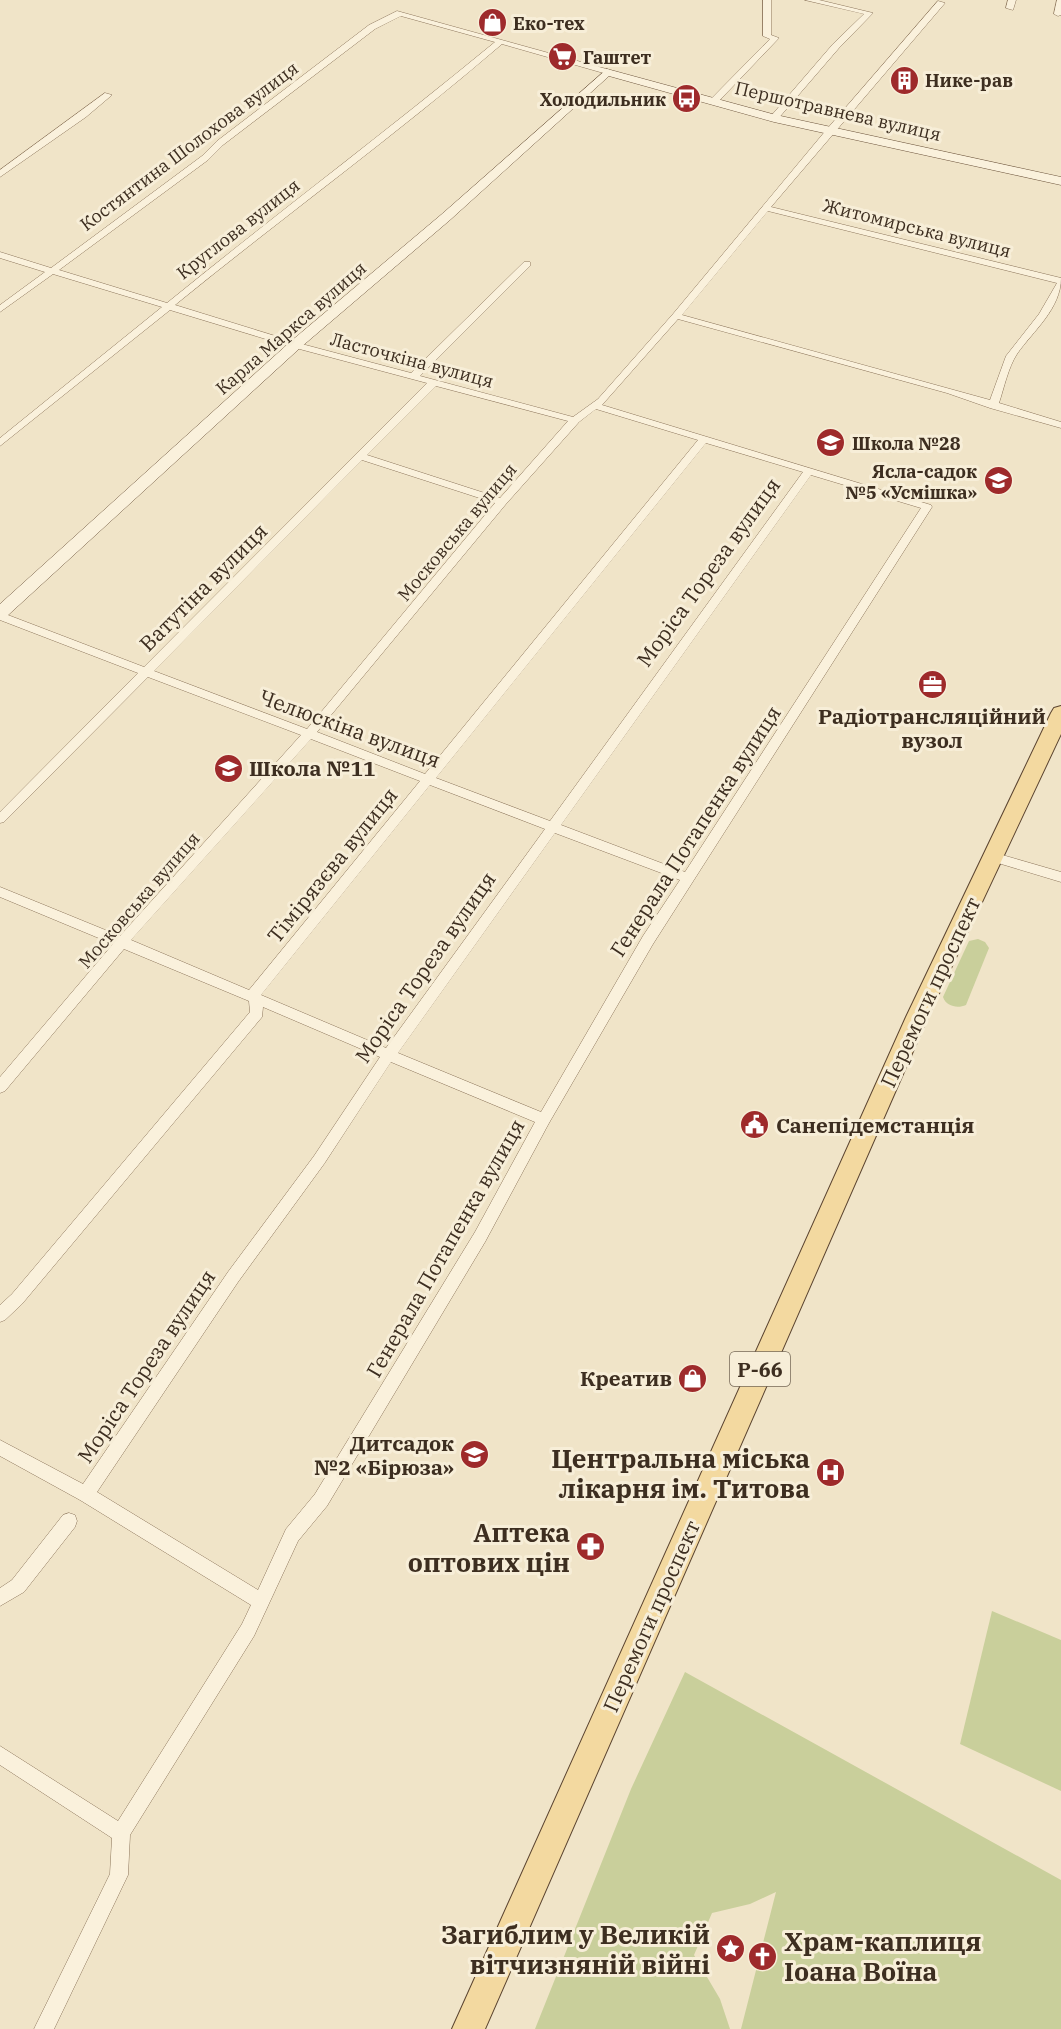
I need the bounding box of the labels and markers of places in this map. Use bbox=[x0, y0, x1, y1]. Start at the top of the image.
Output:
shop icon: Еко-тех bbox=[476, 7, 508, 39]
place label: Еко-тех bbox=[513, 12, 585, 35]
supermarket icon: Гаштет bbox=[546, 41, 578, 73]
place label: Гаштет bbox=[583, 46, 652, 69]
building icon: Нике-рав bbox=[888, 64, 920, 96]
place label: Нике-рав bbox=[925, 69, 1013, 92]
bus stop icon: Холодильник bbox=[671, 83, 703, 115]
place label: Холодильник bbox=[539, 88, 666, 111]
school or university icon: Школа №28 bbox=[815, 427, 847, 459]
place label: Школа №28 bbox=[852, 432, 961, 455]
place label: Ясла-садок №5 «Усмішка» bbox=[845, 460, 977, 504]
school or university icon: Ясла-садок №5 «Усмішка» bbox=[982, 465, 1014, 497]
office icon: Радіотрансляційний вузол bbox=[916, 669, 948, 701]
place label: Радіотрансляційний вузол bbox=[818, 702, 1046, 754]
school or university icon: Школа №11 bbox=[212, 752, 244, 784]
place label: Школа №11 bbox=[249, 754, 376, 782]
public building icon: Санепідемстанція bbox=[739, 1109, 771, 1141]
place label: Санепідемстанція bbox=[776, 1111, 975, 1139]
shop icon: Креатив bbox=[677, 1362, 709, 1394]
place label: Креатив bbox=[580, 1364, 672, 1392]
place label: Дитсадок №2 «Бірюза» bbox=[314, 1429, 454, 1481]
school or university icon: Дитсадок №2 «Бірюза» bbox=[459, 1439, 491, 1471]
place label: Центральна міська лікарня ім. Титова bbox=[551, 1441, 810, 1505]
hospital icon: Центральна міська лікарня ім. Титова bbox=[815, 1457, 847, 1489]
place label: Аптека оптових цін bbox=[408, 1515, 570, 1579]
pharmacy icon: Аптека оптових цін bbox=[575, 1531, 607, 1563]
place label: Загиблим у Великій вітчизняній війні bbox=[441, 1917, 710, 1981]
place label: Храм-каплиця Іоана Воїна bbox=[784, 1924, 981, 1988]
place icon: Загиблим у Великій вітчизняній війні bbox=[715, 1933, 747, 1965]
church icon: Храм-каплиця Іоана Воїна bbox=[747, 1940, 779, 1972]

